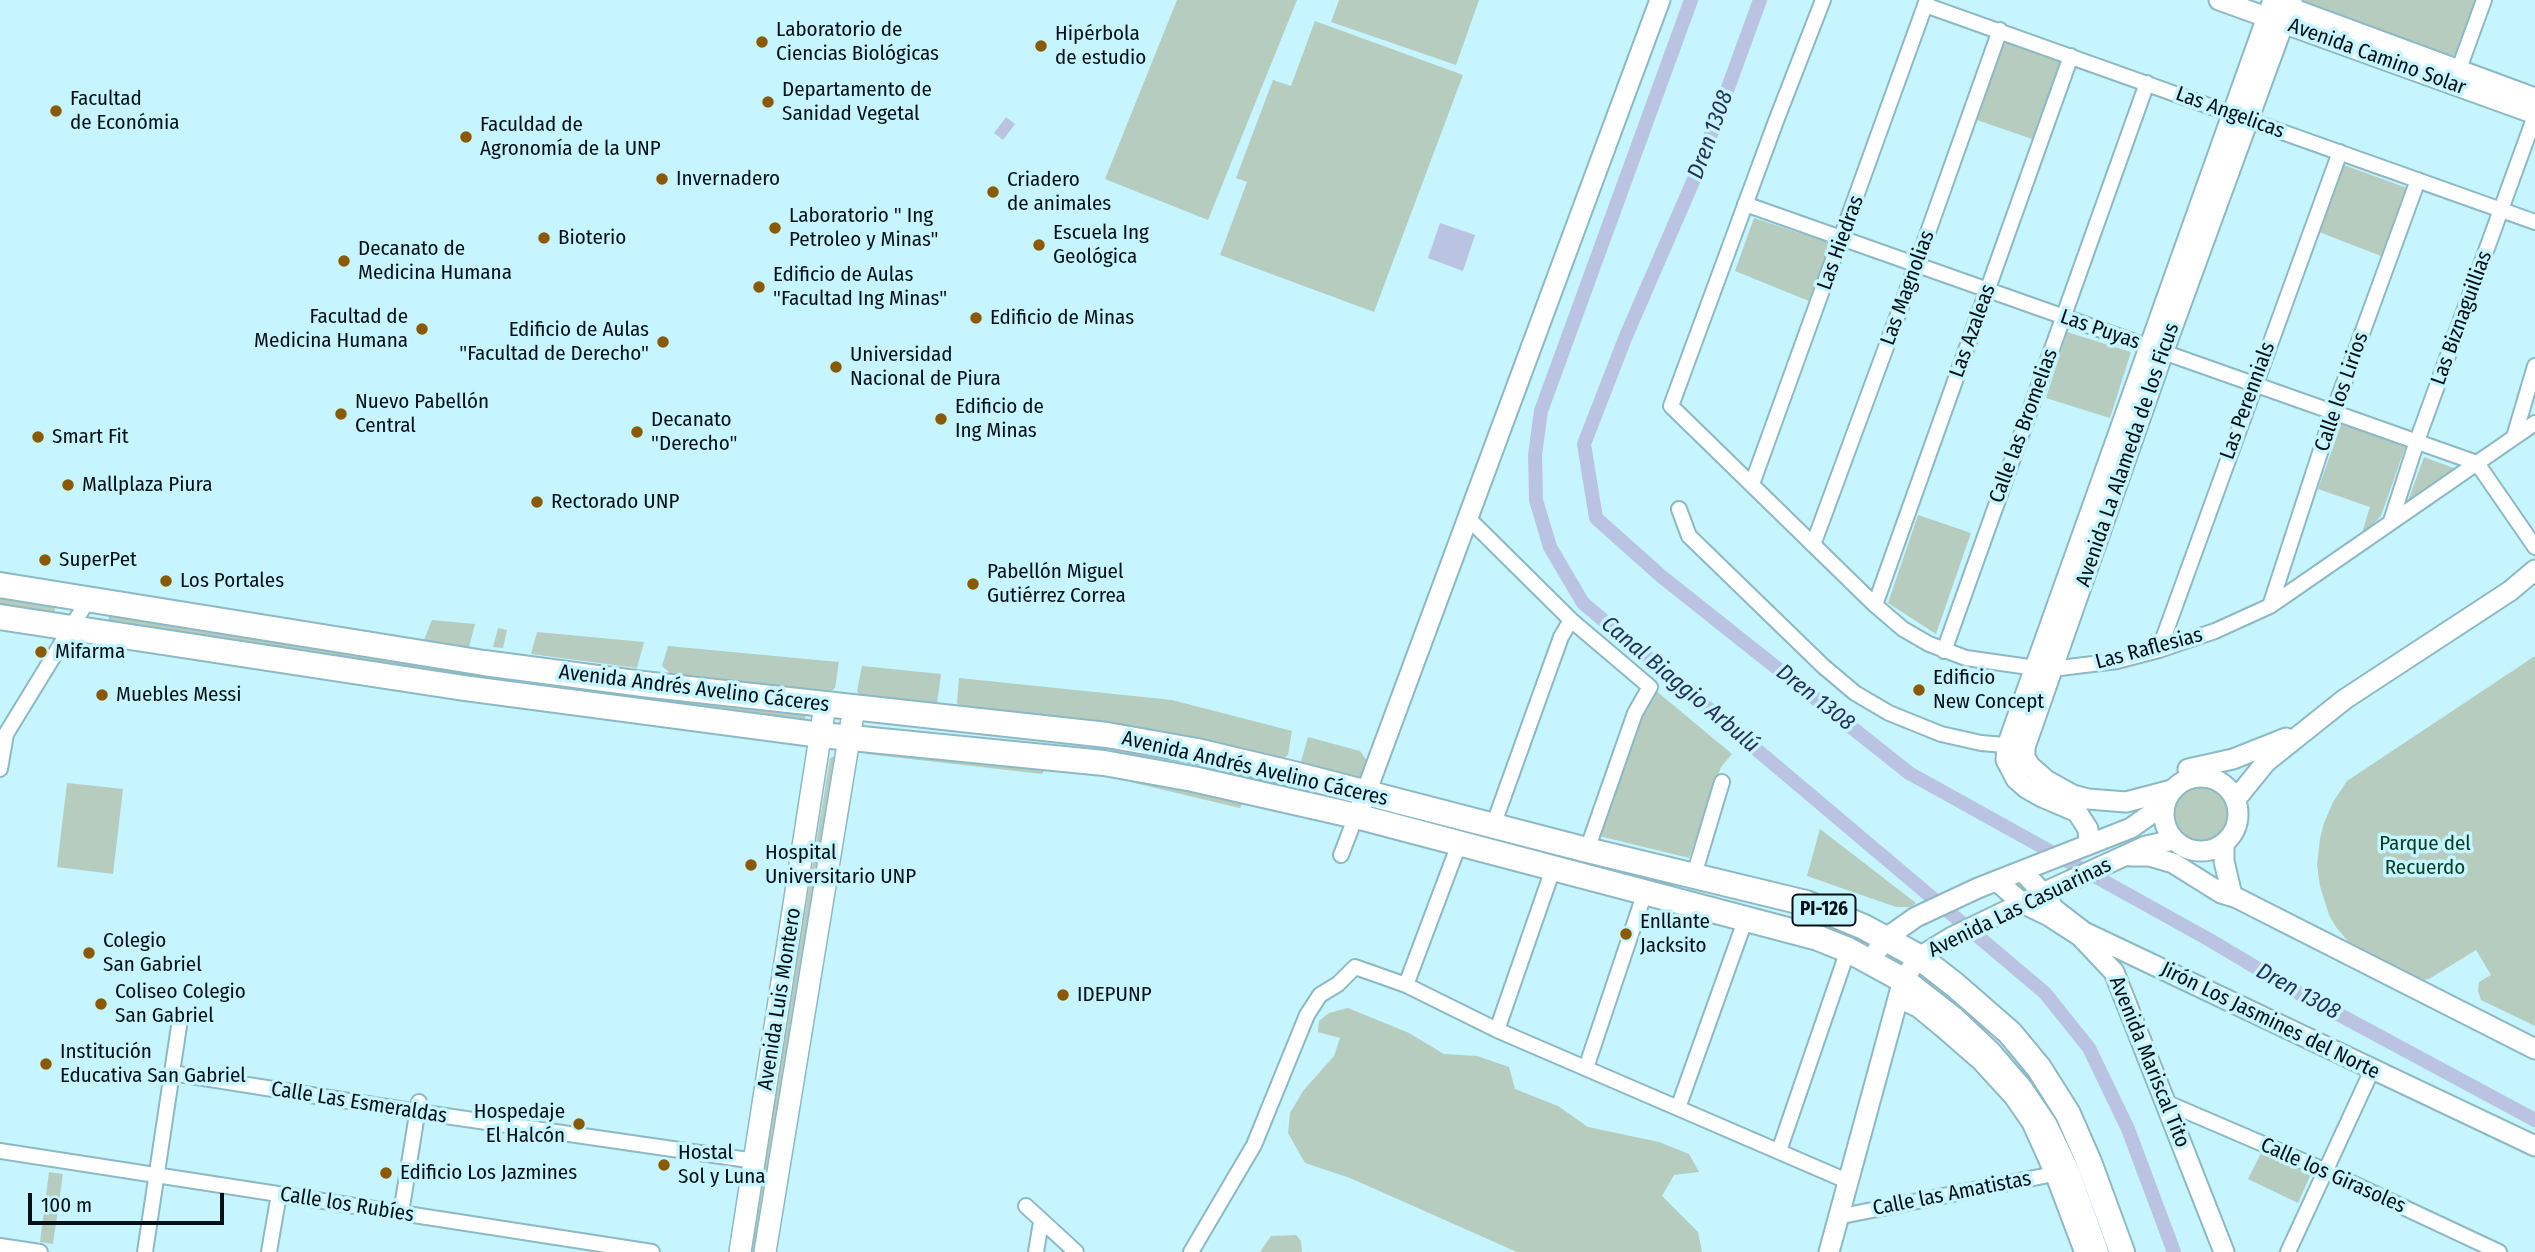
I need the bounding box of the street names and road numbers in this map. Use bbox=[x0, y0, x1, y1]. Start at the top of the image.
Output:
street label: Avenida Camino Solar bbox=[2285, 13, 2469, 101]
street label: Las Angelicas bbox=[2172, 82, 2288, 144]
street label: Las Hiedras bbox=[1812, 192, 1870, 294]
street label: Las Magnolias bbox=[1876, 227, 1940, 349]
street label: Las Biznaguillias bbox=[2426, 248, 2498, 388]
street label: Las Azaleas bbox=[1945, 281, 2001, 381]
street label: Las Puyas bbox=[2057, 305, 2143, 355]
street label: Avenida La Alameda de los Ficus bbox=[2071, 320, 2185, 590]
street label: Calle los Lirios bbox=[2310, 329, 2374, 455]
street label: Las Perennials bbox=[2215, 339, 2281, 463]
street label: Calle las Bromelias bbox=[1984, 346, 2064, 506]
street label: Las Raflesias bbox=[2093, 623, 2205, 675]
street label: Avenida Andrés Avelino Cáceres bbox=[557, 660, 831, 718]
street label: Avenida Andrés Avelino Cáceres bbox=[1120, 726, 1390, 812]
street label: Avenida Las Casuarinas bbox=[1924, 853, 2116, 963]
road number: PI-126 bbox=[1792, 894, 1856, 926]
street label: Avenida Luis Montero bbox=[753, 906, 807, 1092]
street label: Jirón Los Jasmines del Norte bbox=[2156, 957, 2384, 1085]
street label: Avenida Mariscal Tito bbox=[2103, 973, 2195, 1151]
street label: Calle Las Esmeraldas bbox=[269, 1077, 449, 1129]
street label: Calle los Girasoles bbox=[2257, 1133, 2409, 1219]
street label: Calle las Amatistas bbox=[1871, 1166, 2033, 1222]
street label: Calle los Rubíes bbox=[278, 1182, 416, 1228]

